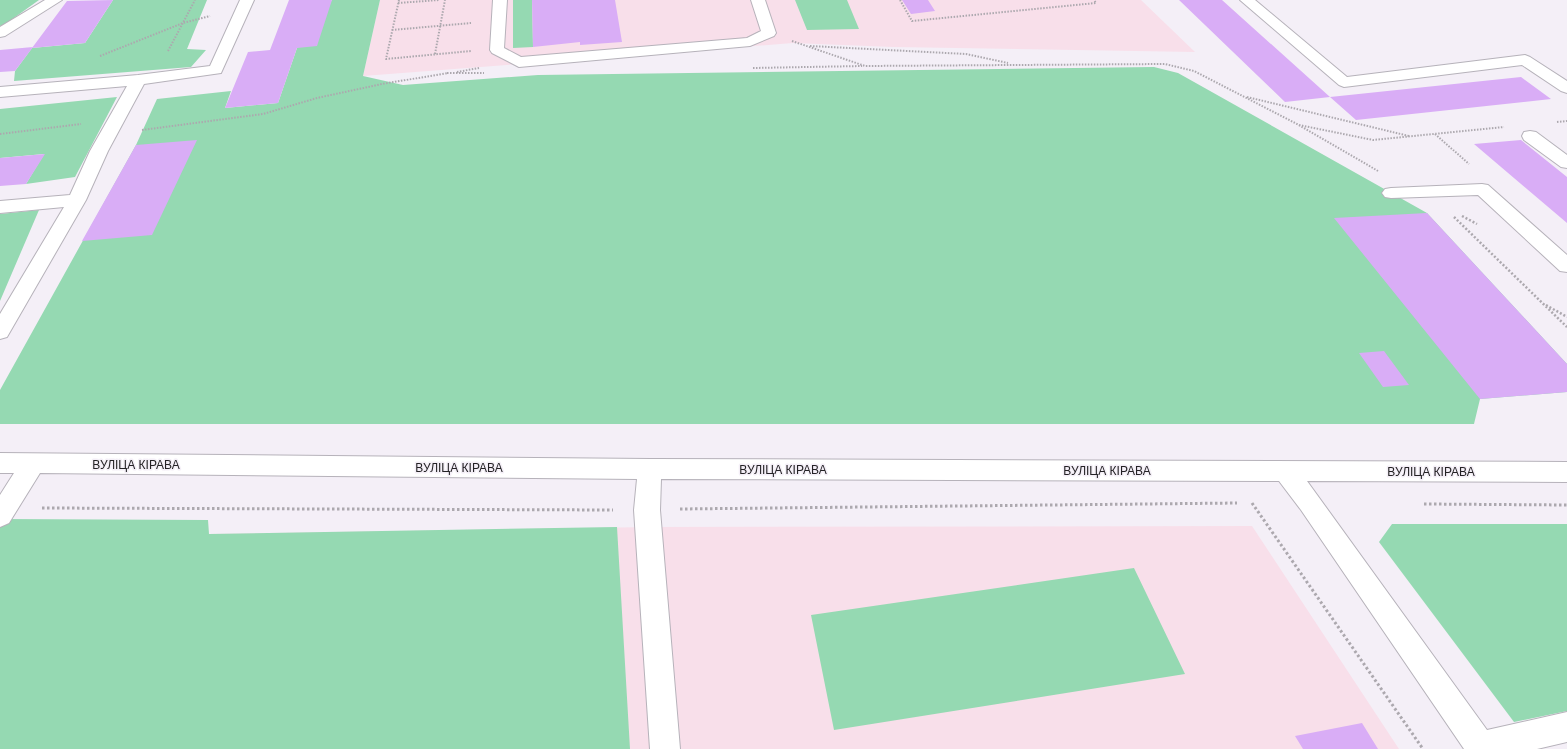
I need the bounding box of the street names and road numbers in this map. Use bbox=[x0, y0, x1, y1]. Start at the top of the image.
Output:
street label: ВУЛІЦА КІРАВА bbox=[92, 458, 180, 472]
street label: ВУЛІЦА КІРАВА bbox=[415, 461, 503, 475]
street label: ВУЛІЦА КІРАВА bbox=[739, 463, 827, 477]
street label: ВУЛІЦА КІРАВА bbox=[1063, 464, 1151, 478]
street label: ВУЛІЦА КІРАВА bbox=[1387, 465, 1475, 479]

